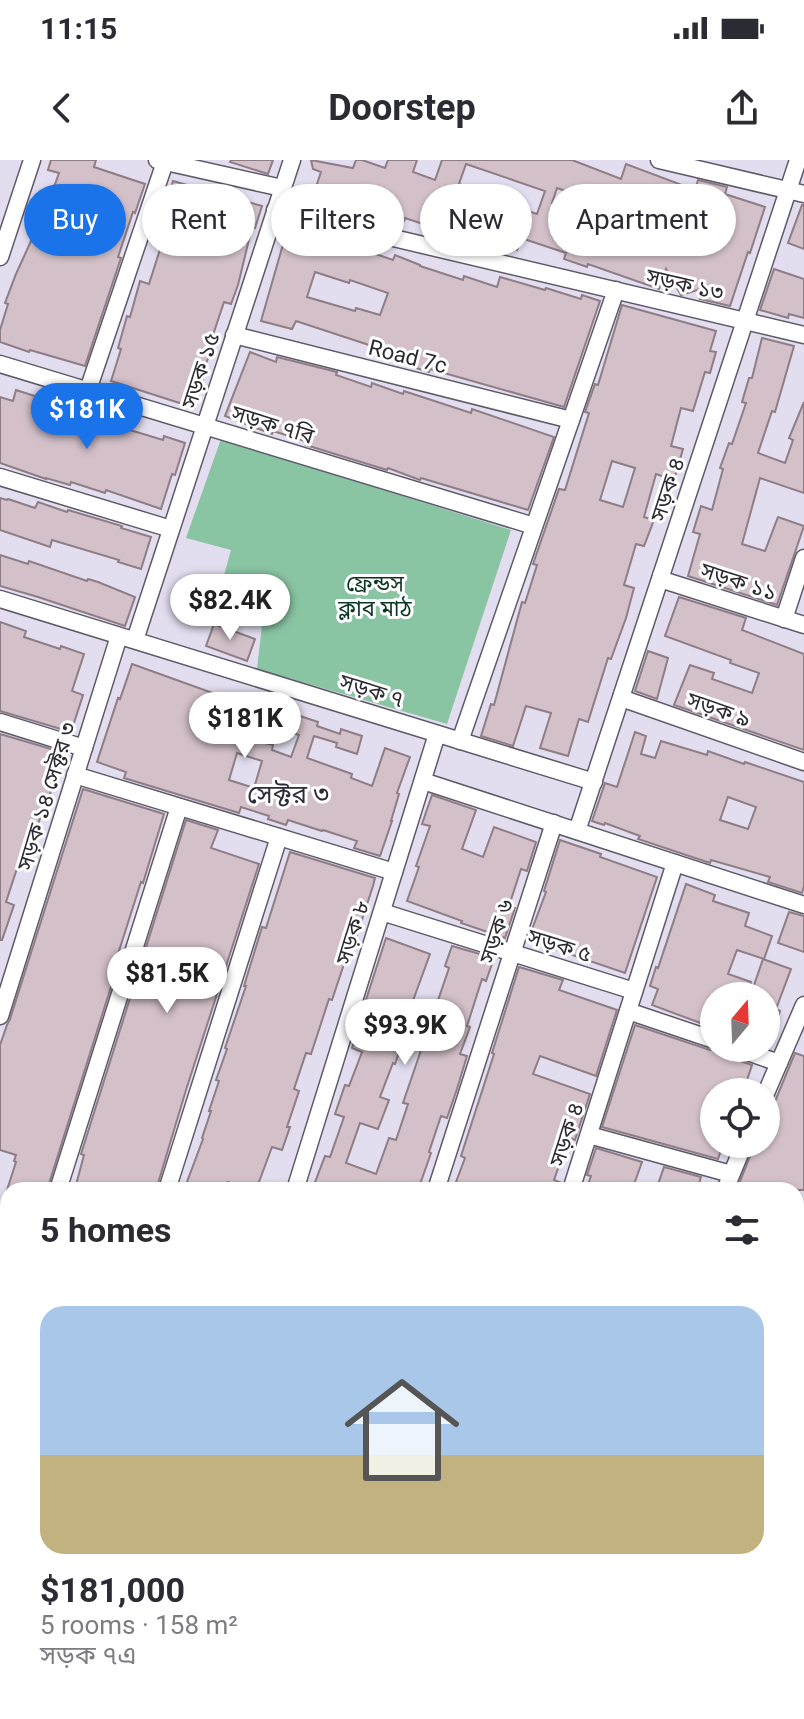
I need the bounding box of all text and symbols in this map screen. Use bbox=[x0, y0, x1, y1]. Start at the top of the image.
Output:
text: 11:15 bbox=[40, 11, 117, 46]
icon: back bbox=[40, 86, 84, 130]
icon: share bbox=[720, 86, 764, 130]
text: Doorstep bbox=[328, 87, 476, 129]
chip: Buy bbox=[24, 184, 126, 256]
chip: Rent bbox=[142, 184, 255, 256]
chip: Filters bbox=[271, 184, 404, 256]
chip: New bbox=[420, 184, 532, 256]
chip: Apartment bbox=[548, 184, 736, 256]
street label: সড়ক ১৩ bbox=[643, 263, 726, 306]
street label: সড়ক ১৫ bbox=[176, 329, 225, 412]
street label: Road 7c bbox=[366, 335, 450, 378]
pin: $181K bbox=[31, 383, 143, 451]
text: $181K bbox=[49, 394, 125, 424]
street label: সড়ক ৭বি bbox=[228, 400, 318, 449]
street label: সড়ক ৪ bbox=[645, 454, 690, 525]
street label: সড়ক ১১ bbox=[697, 557, 780, 606]
park label: ফ্রেন্ডস ক্লাব মাঠ bbox=[337, 571, 413, 621]
pin: $82.4K bbox=[165, 574, 295, 642]
text: $82.4K bbox=[188, 585, 272, 615]
street label: সড়ক ৭ bbox=[336, 669, 407, 712]
street label: সড়ক ৯ bbox=[683, 687, 754, 732]
pin: $181K bbox=[189, 692, 301, 760]
text: $181K bbox=[207, 703, 283, 733]
street label: সড়ক ১৪ সেক্টর ৩ bbox=[12, 719, 81, 874]
district label: সেক্টর ৩ bbox=[247, 779, 329, 809]
street label: সড়ক ৬ bbox=[474, 896, 519, 967]
street label: সড়ক ৮ bbox=[331, 897, 374, 968]
street label: সড়ক ৫ bbox=[524, 924, 595, 967]
pin: $81.5K bbox=[102, 947, 232, 1015]
text: $81.5K bbox=[125, 958, 209, 988]
north arrow bbox=[700, 982, 780, 1062]
map controls bbox=[700, 982, 780, 1158]
pin: $93.9K bbox=[340, 999, 470, 1067]
text: $93.9K bbox=[363, 1010, 447, 1040]
button: locate bbox=[700, 1078, 780, 1158]
street label: সড়ক ৪ bbox=[544, 1099, 589, 1170]
icon: filters bbox=[720, 1208, 764, 1252]
text: 5 homes bbox=[40, 1210, 171, 1250]
icon: home bbox=[330, 1358, 474, 1502]
text: $181,000 bbox=[40, 1570, 185, 1610]
text: 5 rooms · 158 m² bbox=[40, 1610, 238, 1640]
text: সড়ক ৭এ bbox=[40, 1640, 137, 1670]

